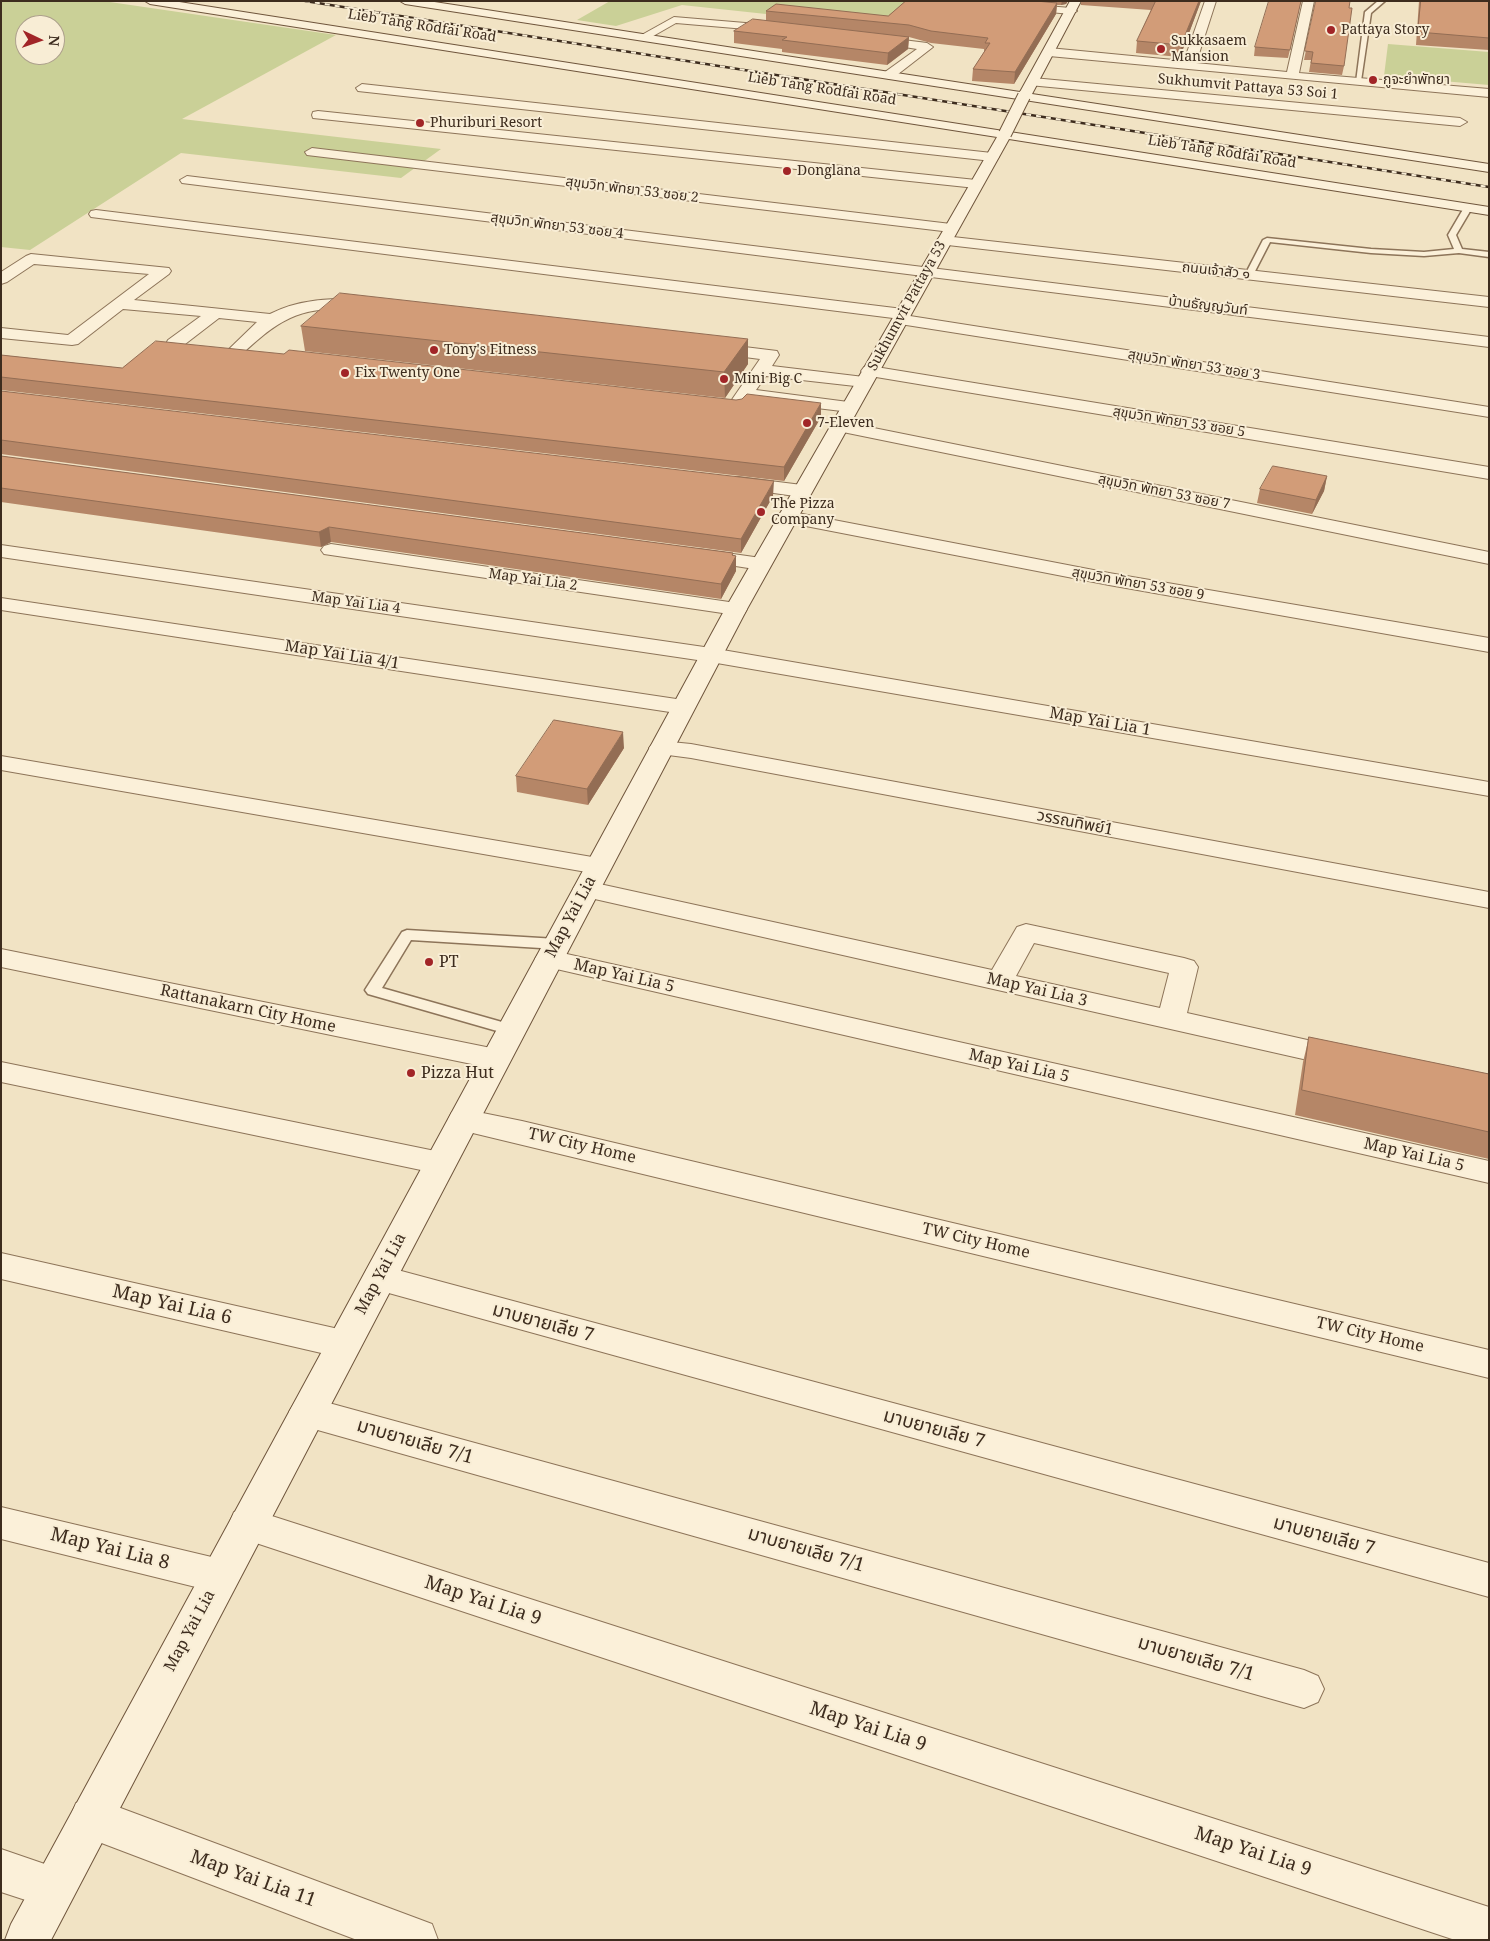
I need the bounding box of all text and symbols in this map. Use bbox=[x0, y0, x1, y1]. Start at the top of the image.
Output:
street label: Lieb Tang Rodfai Road bbox=[347, 6, 497, 46]
north arrow bbox=[15, 15, 65, 65]
place label: Pattaya Story bbox=[1341, 22, 1429, 38]
marker: Pattaya Story bbox=[1325, 24, 1337, 36]
place label: Sukkasaem Mansion bbox=[1171, 33, 1247, 65]
text: N bbox=[45, 35, 64, 47]
marker: Sukkasaem Mansion bbox=[1155, 43, 1167, 55]
street label: Lieb Tang Rodfai Road bbox=[747, 69, 897, 109]
street label: Sukhumvit Pattaya 53 Soi 1 bbox=[1157, 71, 1339, 103]
place label: กูจะยำพัทยา bbox=[1383, 72, 1450, 88]
marker: กูจะยำพัทยา bbox=[1367, 74, 1379, 86]
place label: Phuriburi Resort bbox=[430, 115, 542, 131]
marker: Phuriburi Resort bbox=[414, 117, 426, 129]
street label: Lieb Tang Rodfai Road bbox=[1147, 132, 1297, 172]
place label: Donglana bbox=[797, 163, 861, 179]
marker: Donglana bbox=[781, 165, 793, 177]
street label: สุขุมวิท พัทยา 53 ซอย 2 bbox=[564, 173, 700, 207]
street label: สุขุมวิท พัทยา 53 ซอย 4 bbox=[489, 209, 625, 243]
street label: Sukhumvit Pattaya 53 bbox=[864, 238, 950, 374]
street label: ถนนเจ้าสัว ๑ bbox=[1181, 259, 1251, 283]
street label: บ้านธัญญวันท์ bbox=[1167, 293, 1249, 319]
place label: Tony's Fitness bbox=[444, 342, 536, 358]
marker: Tony's Fitness bbox=[428, 344, 440, 356]
street label: สุขุมวิท พัทยา 53 ซอย 3 bbox=[1126, 346, 1262, 384]
place label: Fix Twenty One bbox=[355, 365, 460, 381]
marker: Fix Twenty One bbox=[339, 367, 351, 379]
place label: Mini Big C bbox=[734, 371, 802, 387]
marker: Mini Big C bbox=[718, 373, 730, 385]
street label: สุขุมวิท พัทยา 53 ซอย 5 bbox=[1111, 403, 1247, 441]
place label: 7-Eleven bbox=[817, 415, 874, 431]
marker: 7-Eleven bbox=[801, 417, 813, 429]
street label: สุขุมวิท พัทยา 53 ซอย 7 bbox=[1097, 471, 1231, 513]
place label: The Pizza Company bbox=[771, 496, 835, 528]
marker: The Pizza Company bbox=[755, 506, 767, 518]
street label: สุขุมวิท พัทยา 53 ซอย 9 bbox=[1071, 564, 1205, 604]
street label: Map Yai Lia 2 bbox=[487, 565, 579, 595]
street label: Map Yai Lia 4 bbox=[310, 588, 402, 618]
street label: Map Yai Lia 4/1 bbox=[283, 636, 401, 674]
street label: Map Yai Lia 1 bbox=[1048, 704, 1152, 740]
street label: วรรณทิพย์1 bbox=[1035, 806, 1115, 840]
street label: Map Yai Lia bbox=[542, 873, 600, 961]
place label: PT bbox=[439, 952, 458, 972]
street label: Map Yai Lia 5 bbox=[572, 955, 676, 997]
marker: PT bbox=[423, 956, 435, 968]
street label: Map Yai Lia 3 bbox=[985, 969, 1089, 1011]
street label: Rattanakarn City Home bbox=[159, 981, 337, 1037]
street label: Map Yai Lia 5 bbox=[967, 1045, 1071, 1087]
place label: Pizza Hut bbox=[421, 1063, 494, 1083]
marker: Pizza Hut bbox=[405, 1067, 417, 1079]
street label: TW City Home bbox=[526, 1124, 638, 1168]
street label: Map Yai Lia 5 bbox=[1362, 1134, 1466, 1176]
street label: TW City Home bbox=[920, 1219, 1032, 1263]
street label: Map Yai Lia bbox=[352, 1230, 410, 1318]
street label: Map Yai Lia 6 bbox=[110, 1280, 234, 1330]
street label: มาบยายเลีย 7 bbox=[490, 1298, 596, 1348]
street label: TW City Home bbox=[1314, 1313, 1426, 1357]
street label: มาบยายเลีย 7 bbox=[881, 1404, 987, 1454]
street label: มาบยายเลีย 7/1 bbox=[354, 1414, 476, 1470]
street label: มาบยายเลีย 7 bbox=[1271, 1511, 1377, 1561]
street label: มาบยายเลีย 7/1 bbox=[745, 1522, 867, 1578]
street label: Map Yai Lia 8 bbox=[48, 1523, 172, 1575]
street label: Map Yai Lia 9 bbox=[422, 1571, 544, 1631]
street label: Map Yai Lia bbox=[161, 1587, 219, 1675]
street label: มาบยายเลีย 7/1 bbox=[1135, 1631, 1257, 1687]
street label: Map Yai Lia 9 bbox=[807, 1697, 929, 1757]
street label: Map Yai Lia 9 bbox=[1192, 1822, 1314, 1882]
street label: Map Yai Lia 11 bbox=[187, 1846, 319, 1912]

